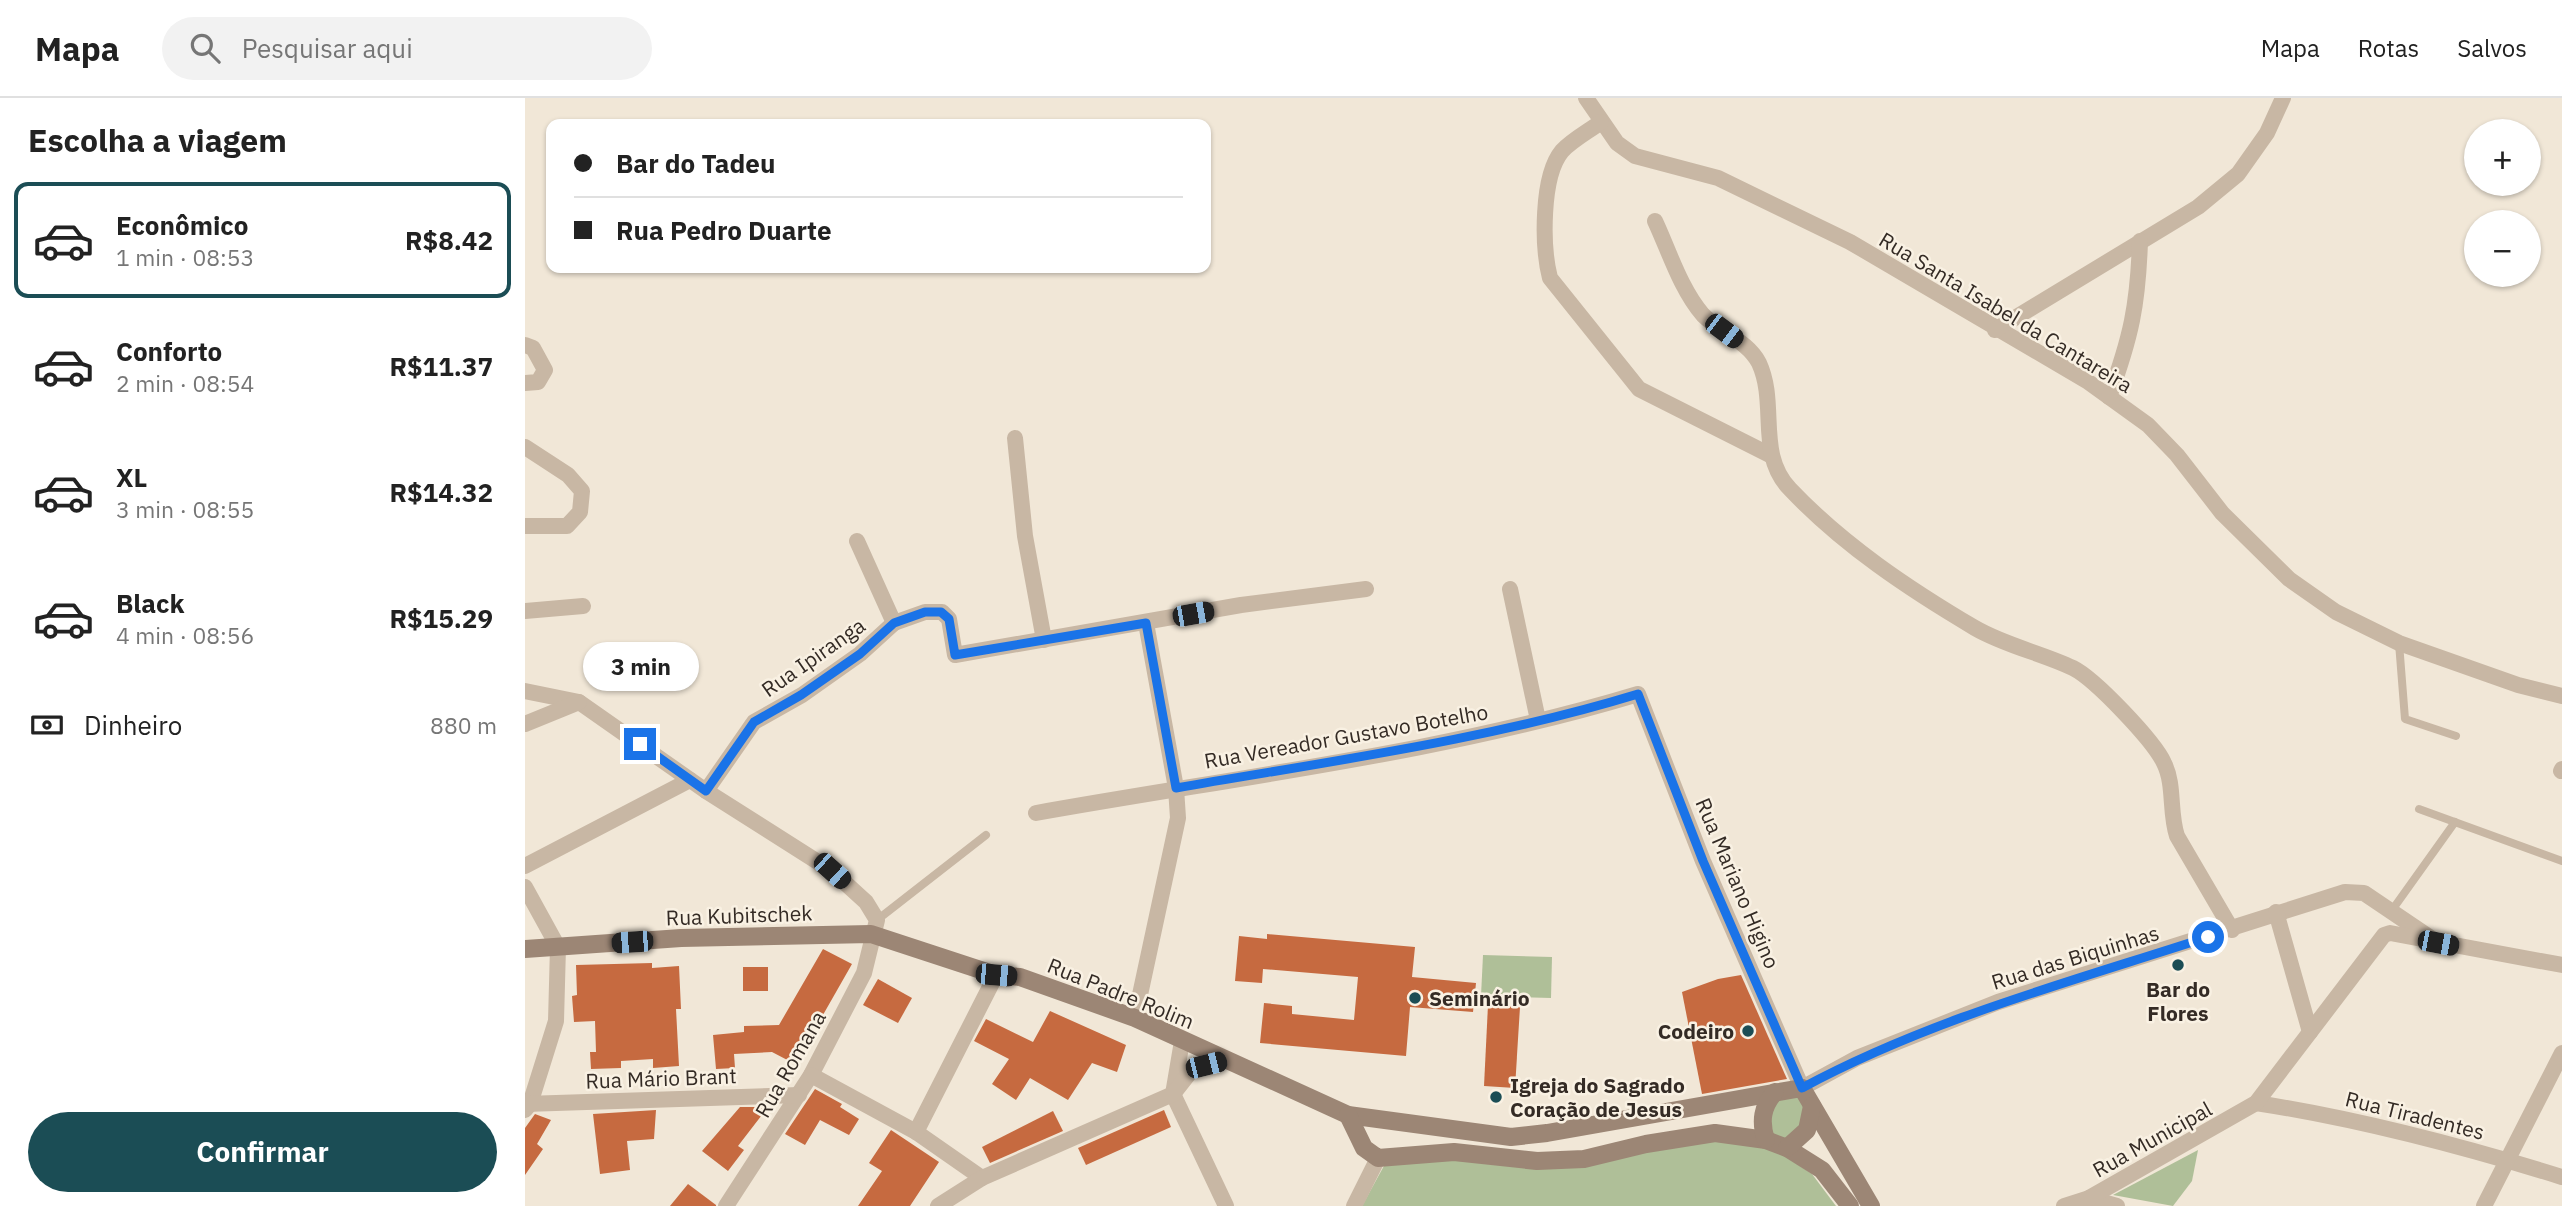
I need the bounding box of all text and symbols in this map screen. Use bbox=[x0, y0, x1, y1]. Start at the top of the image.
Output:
search box bbox=[162, 17, 652, 80]
text: Mapa bbox=[35, 27, 120, 70]
icon: search bbox=[186, 29, 224, 67]
text: Pesquisar aqui bbox=[242, 31, 413, 65]
text: Mapa bbox=[2261, 32, 2320, 64]
text: Rotas bbox=[2358, 32, 2419, 64]
text: Salvos bbox=[2457, 32, 2527, 64]
text: Escolha a viagem bbox=[28, 119, 287, 161]
map controls bbox=[2464, 119, 2541, 287]
button: + bbox=[2464, 119, 2541, 196]
text: Bar do Tadeu bbox=[616, 146, 775, 180]
text: Econômico bbox=[116, 208, 248, 242]
icon: car bbox=[32, 209, 95, 272]
button: − bbox=[2464, 210, 2541, 287]
text: Rua Pedro Duarte bbox=[616, 213, 832, 247]
text: R$8.42 bbox=[405, 223, 493, 257]
street label: Rua Santa Isabel da Cantareira bbox=[1874, 225, 2138, 399]
text: 1 min · 08:53 bbox=[116, 242, 254, 272]
car bbox=[1701, 310, 1748, 352]
text: Conforto bbox=[116, 334, 222, 368]
icon: car bbox=[32, 335, 95, 398]
text: R$11.37 bbox=[389, 349, 493, 383]
text: 2 min · 08:54 bbox=[116, 368, 254, 398]
text: XL bbox=[116, 460, 147, 494]
icon: car bbox=[32, 461, 95, 524]
text: R$14.32 bbox=[389, 475, 493, 509]
text: 3 min · 08:55 bbox=[116, 494, 254, 524]
text: Black bbox=[116, 586, 184, 620]
icon: car bbox=[32, 587, 95, 650]
car bbox=[1171, 600, 1216, 628]
text: R$15.29 bbox=[389, 601, 493, 635]
street label: Rua Ipiranga bbox=[756, 611, 870, 703]
text: 4 min · 08:56 bbox=[116, 620, 254, 650]
callout: 3 min bbox=[582, 642, 698, 692]
text: 3 min bbox=[611, 651, 671, 681]
street label: Rua Vereador Gustavo Botelho bbox=[1202, 697, 1490, 775]
icon: cash bbox=[28, 706, 66, 744]
text: Dinheiro bbox=[84, 708, 182, 742]
text: 880 m bbox=[430, 710, 497, 740]
route end bbox=[624, 728, 656, 760]
street label: Rua Mariano Higino bbox=[1689, 793, 1787, 973]
car bbox=[810, 849, 855, 893]
street label: Rua Kubitschek bbox=[665, 898, 813, 932]
street label: Rua das Biquinhas bbox=[1988, 918, 2162, 996]
route start bbox=[2192, 921, 2224, 953]
car bbox=[2416, 929, 2461, 957]
car bbox=[611, 930, 654, 954]
street label: Rua Padre Rolim bbox=[1044, 951, 1198, 1035]
marker: Bar do Flores bbox=[2170, 957, 2186, 973]
car bbox=[975, 963, 1018, 987]
place label: Bar do Flores bbox=[2146, 975, 2210, 1027]
place label: Seminário bbox=[1429, 984, 1530, 1012]
marker: Seminário bbox=[1407, 990, 1423, 1006]
street label: Rua Romana bbox=[748, 1005, 832, 1123]
place label: Codeiro bbox=[1658, 1017, 1734, 1045]
marker: Codeiro bbox=[1740, 1023, 1756, 1039]
car bbox=[1184, 1050, 1229, 1080]
street label: Rua Mário Brant bbox=[585, 1061, 737, 1095]
place label: Igreja do Sagrado Coração de Jesus bbox=[1510, 1071, 1685, 1123]
street label: Rua Tiradentes bbox=[2343, 1084, 2487, 1146]
marker: Igreja do Sagrado Coração de Jesus bbox=[1488, 1089, 1504, 1105]
street label: Rua Municipal bbox=[2087, 1094, 2217, 1183]
button: Confirmar bbox=[28, 1112, 497, 1192]

